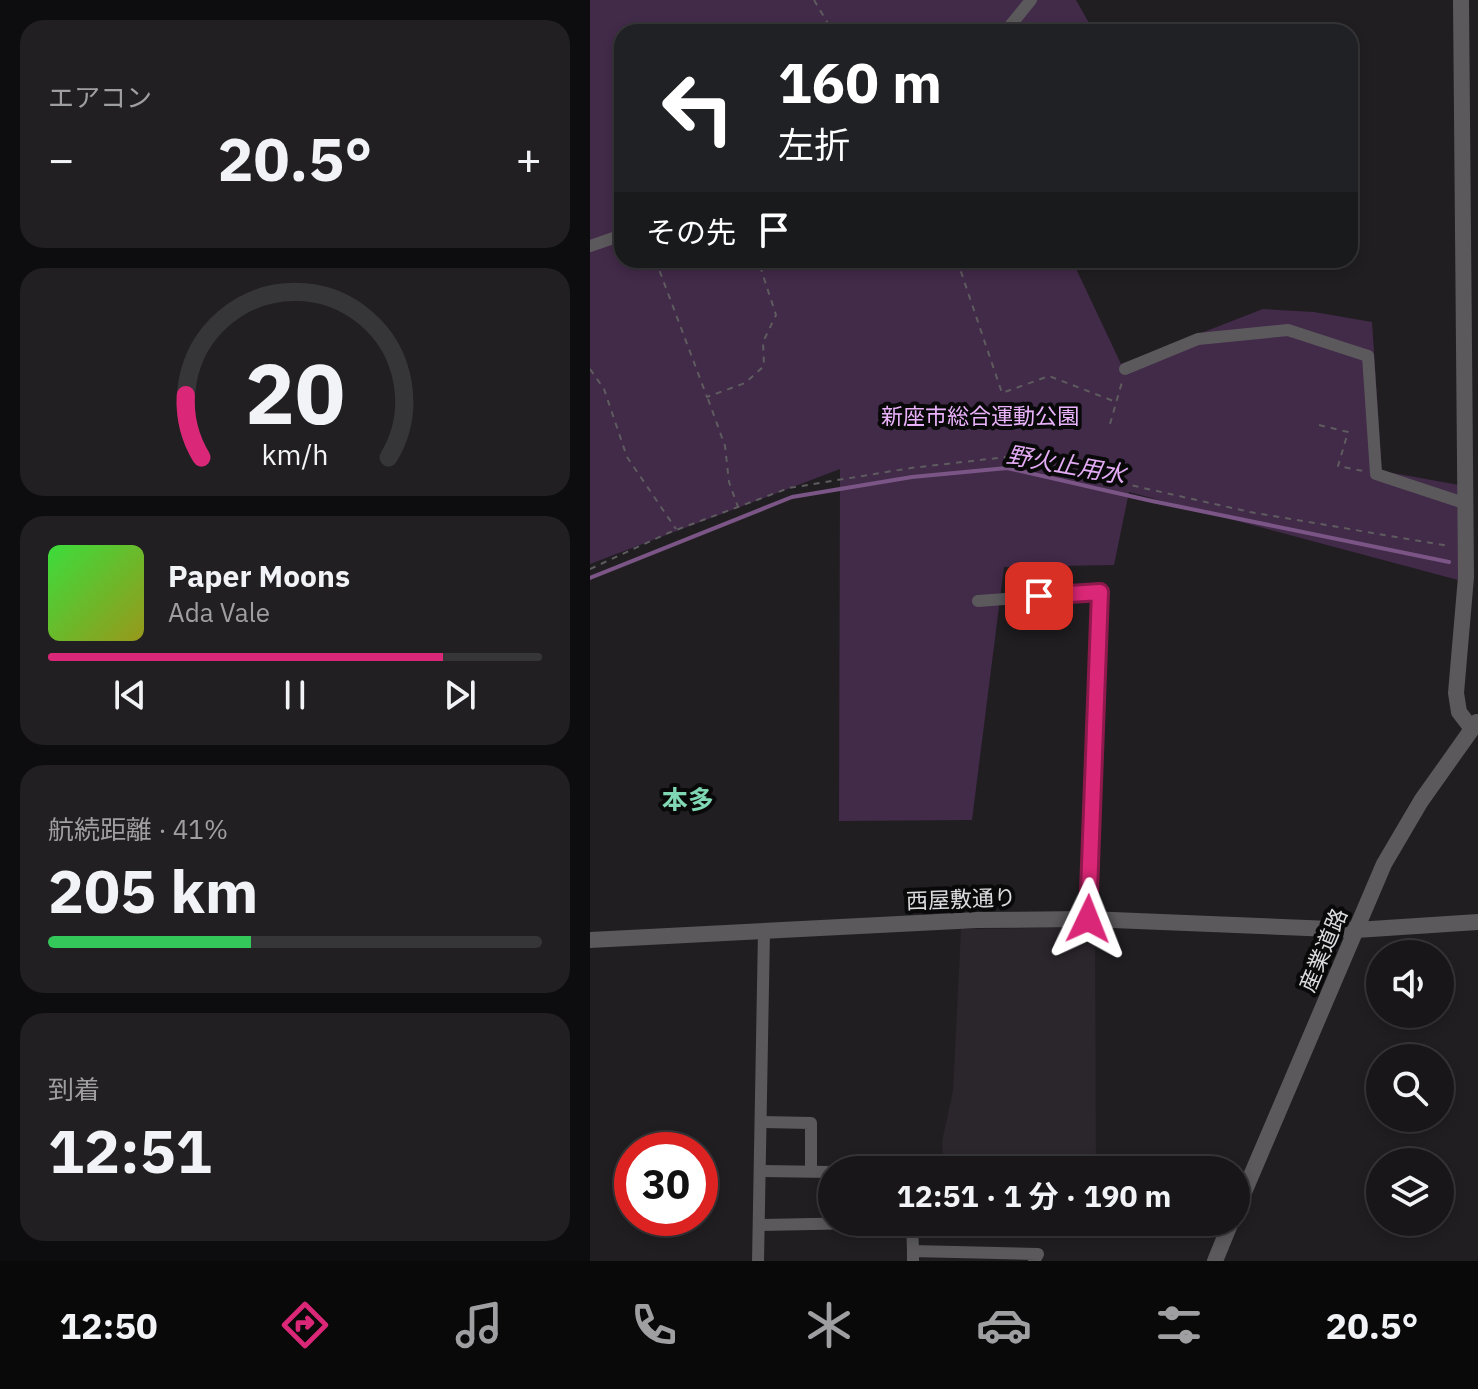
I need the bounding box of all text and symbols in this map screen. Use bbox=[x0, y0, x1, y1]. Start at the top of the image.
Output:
text: 160 m bbox=[778, 46, 942, 118]
icon: left bbox=[646, 56, 750, 160]
text: エアコン bbox=[48, 80, 152, 114]
text: 20.5° bbox=[218, 119, 372, 198]
text: 左折 bbox=[778, 121, 850, 168]
text: − bbox=[48, 130, 74, 187]
text: + bbox=[516, 130, 542, 187]
icon: arrive bbox=[752, 208, 796, 252]
text: その先 bbox=[646, 212, 736, 251]
text: 20 bbox=[245, 339, 345, 447]
park label: 新座市総合運動公園 bbox=[881, 401, 1079, 430]
text: km/h bbox=[261, 436, 329, 473]
water label: 野火止用水 bbox=[1004, 438, 1131, 491]
text: Paper Moons bbox=[168, 556, 350, 595]
pin bbox=[1005, 562, 1073, 630]
icon: arrive bbox=[1017, 574, 1061, 618]
text: Ada Vale bbox=[168, 595, 270, 629]
icon: previous bbox=[108, 673, 152, 717]
icon: pause bbox=[273, 673, 317, 717]
icon: next bbox=[438, 673, 482, 717]
district label: 本多 bbox=[662, 782, 714, 816]
text: 航続距離 · 41% bbox=[48, 812, 228, 846]
text: 205 km bbox=[48, 851, 258, 930]
position arrow bbox=[1046, 877, 1130, 961]
street label: 西屋敷通り bbox=[906, 882, 1016, 915]
street label: 産業道路 bbox=[1292, 904, 1353, 996]
map controls bbox=[1366, 940, 1454, 1236]
button: sound bbox=[1366, 940, 1454, 1028]
button: search bbox=[1366, 1044, 1454, 1132]
text: 到着 bbox=[48, 1072, 100, 1106]
text: 12:51 bbox=[48, 1111, 212, 1190]
speed limit sign: 30 bbox=[614, 1132, 718, 1236]
button: layers bbox=[1366, 1148, 1454, 1236]
text: 12:51 · 1 分 · 190 m bbox=[897, 1176, 1171, 1215]
icon: directions bbox=[277, 1297, 333, 1353]
icon: music bbox=[451, 1297, 507, 1353]
icon: phone bbox=[626, 1297, 682, 1353]
icon: climate bbox=[801, 1297, 857, 1353]
icon: car bbox=[976, 1297, 1032, 1353]
icon: filters bbox=[1151, 1297, 1207, 1353]
text: 12:50 bbox=[59, 1302, 158, 1349]
text: 20.5° bbox=[1326, 1302, 1419, 1349]

